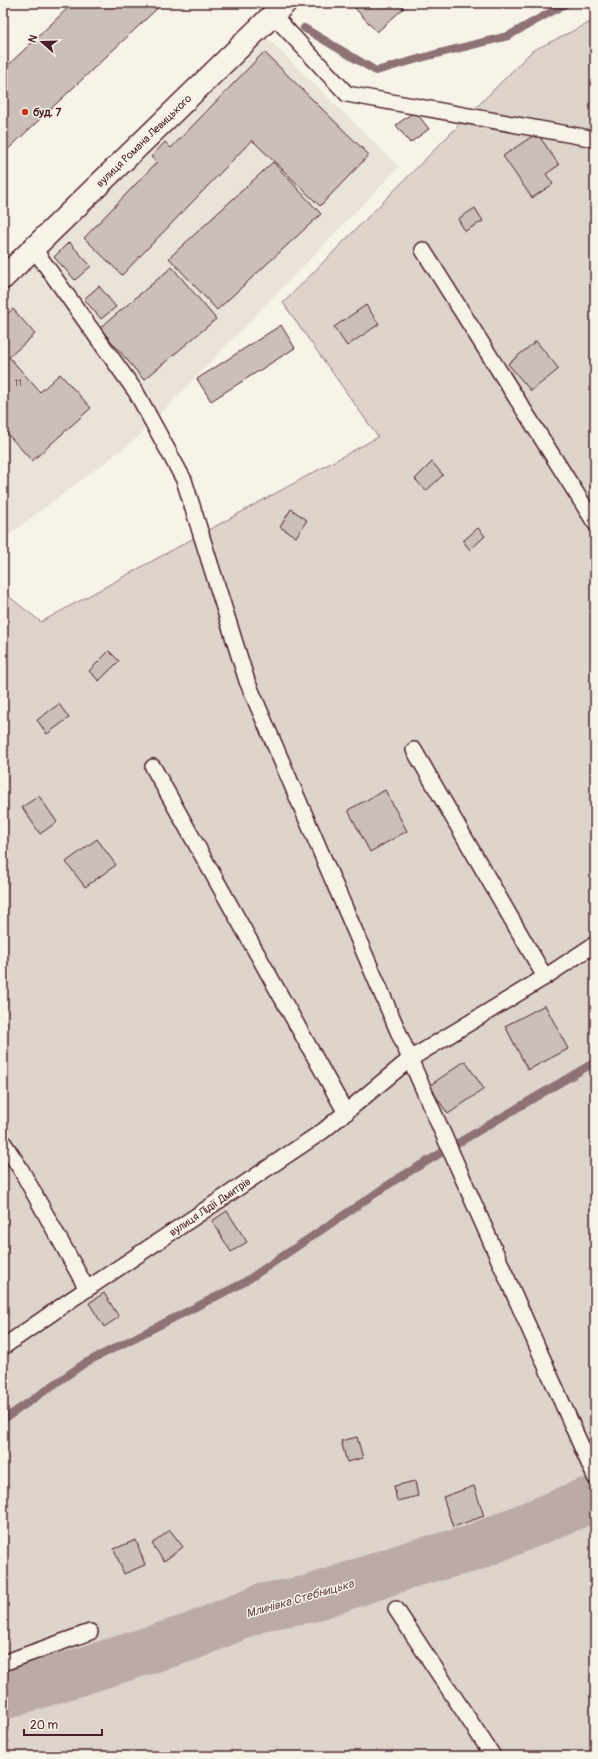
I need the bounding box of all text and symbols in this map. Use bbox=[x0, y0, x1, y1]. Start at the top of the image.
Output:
north arrow bbox=[22, 22, 62, 62]
text: N bbox=[26, 33, 41, 44]
street label: вулиця Романа Левицького bbox=[94, 92, 194, 190]
place label: буд. 7 bbox=[33, 106, 61, 119]
marker: буд. 7 bbox=[20, 107, 30, 117]
house number: 11 bbox=[14, 378, 22, 389]
street label: вулиця Лідії Дмитрів bbox=[167, 1175, 253, 1239]
water label: Млинівка Стебницька bbox=[245, 1576, 357, 1622]
scale bar bbox=[24, 1711, 102, 1737]
text: 20 m bbox=[30, 1718, 59, 1733]

